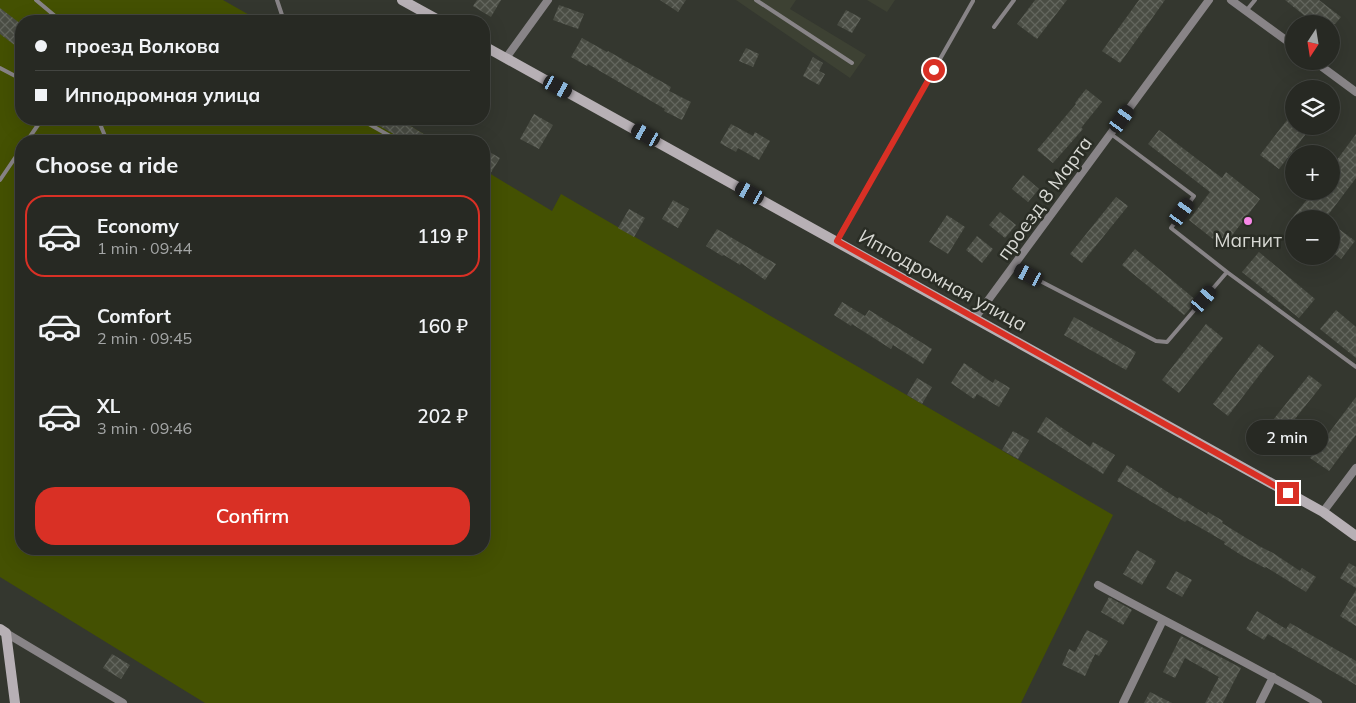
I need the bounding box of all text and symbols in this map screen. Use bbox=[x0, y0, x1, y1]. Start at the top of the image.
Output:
north arrow bbox=[1285, 15, 1340, 70]
map controls bbox=[1285, 15, 1340, 265]
text: проезд Волкова bbox=[65, 34, 220, 58]
route start bbox=[923, 59, 945, 81]
car bbox=[541, 73, 574, 101]
button: layers bbox=[1285, 80, 1340, 135]
text: Ипподромная улица bbox=[65, 83, 260, 107]
car bbox=[1107, 102, 1136, 136]
car bbox=[629, 121, 662, 149]
street label: проезд 8 Марта bbox=[991, 132, 1097, 264]
button: + bbox=[1285, 145, 1340, 200]
text: Choose a ride bbox=[35, 151, 178, 179]
car bbox=[733, 179, 766, 207]
car bbox=[1167, 195, 1196, 229]
button: − bbox=[1285, 210, 1340, 265]
icon: car bbox=[37, 214, 82, 259]
text: Economy bbox=[97, 214, 179, 238]
marker: Магнит bbox=[1242, 215, 1254, 227]
text: 119 ₽ bbox=[417, 224, 468, 248]
street label: Ипподромная улица bbox=[855, 224, 1031, 336]
place label: Магнит bbox=[1214, 228, 1282, 252]
text: 1 min · 09:44 bbox=[97, 238, 192, 258]
car bbox=[1012, 262, 1045, 288]
car bbox=[1188, 283, 1219, 315]
icon: car bbox=[37, 304, 82, 349]
text: Comfort bbox=[97, 304, 171, 328]
text: 160 ₽ bbox=[417, 314, 468, 338]
text: 2 min · 09:45 bbox=[97, 328, 192, 348]
icon: car bbox=[37, 394, 82, 439]
text: XL bbox=[97, 394, 120, 418]
text: 202 ₽ bbox=[417, 404, 468, 428]
text: 3 min · 09:46 bbox=[97, 418, 192, 438]
callout: 2 min bbox=[1247, 420, 1329, 456]
text: 2 min bbox=[1266, 427, 1308, 447]
route end bbox=[1277, 482, 1299, 504]
button: Confirm bbox=[35, 487, 470, 545]

